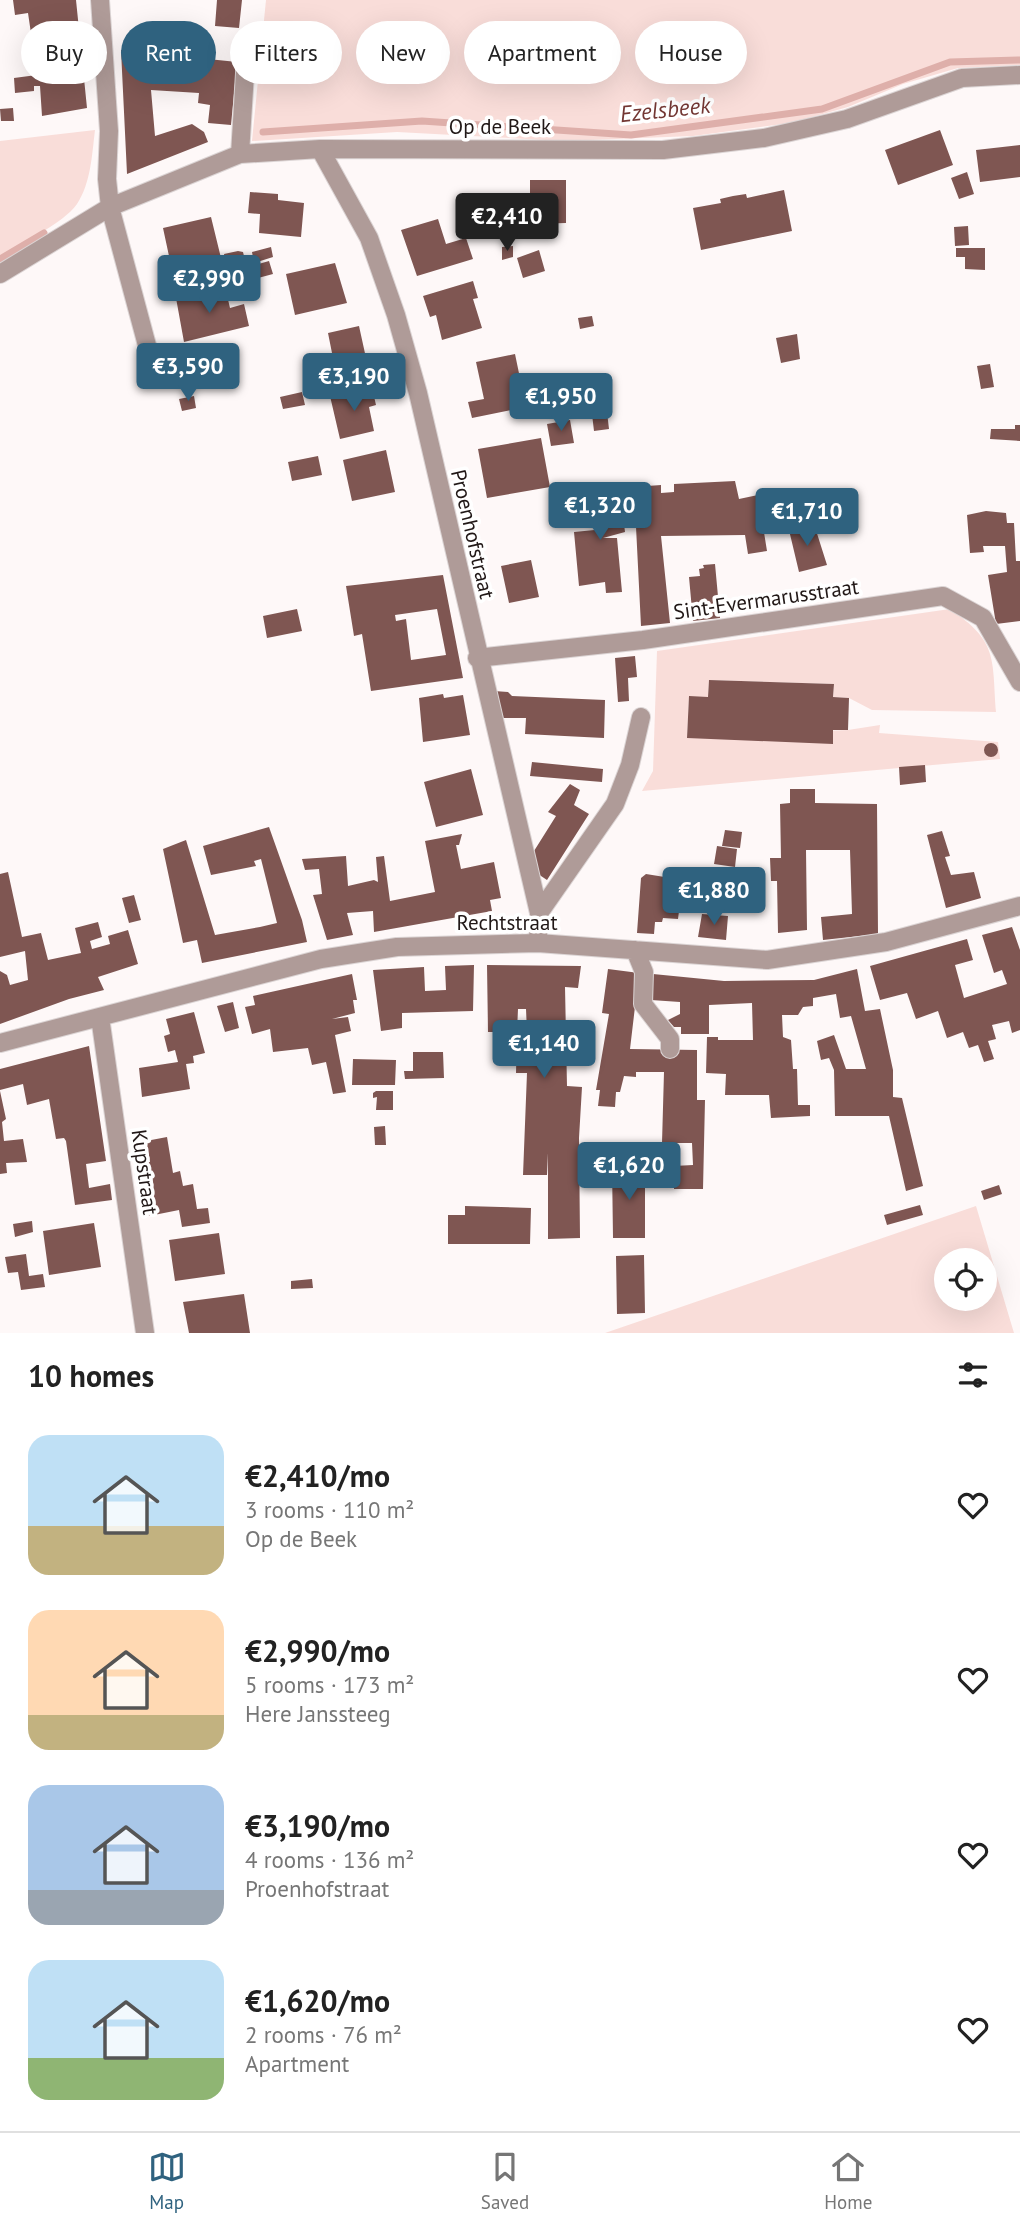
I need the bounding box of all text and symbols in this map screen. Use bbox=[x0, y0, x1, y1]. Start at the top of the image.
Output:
chip: Buy bbox=[21, 21, 107, 84]
chip: Rent bbox=[121, 21, 216, 84]
chip: Filters bbox=[230, 21, 342, 84]
chip: New bbox=[356, 21, 450, 84]
chip: Apartment bbox=[464, 21, 621, 84]
chip: House bbox=[635, 21, 747, 84]
water label: Ezelsbeek bbox=[618, 90, 713, 128]
street label: Op de Beek bbox=[449, 113, 551, 140]
pin: €2,410 bbox=[450, 194, 564, 253]
text: €2,410 bbox=[471, 201, 543, 230]
pin: €2,990 bbox=[152, 256, 266, 315]
text: €2,990 bbox=[173, 263, 245, 292]
pin: €3,590 bbox=[131, 344, 245, 403]
text: €3,590 bbox=[152, 351, 224, 380]
pin: €3,190 bbox=[297, 354, 411, 413]
text: €3,190 bbox=[318, 361, 390, 390]
pin: €1,950 bbox=[504, 374, 618, 433]
text: €1,950 bbox=[525, 381, 597, 410]
street label: Proenhofstraat bbox=[445, 467, 501, 601]
pin: €1,320 bbox=[543, 482, 657, 542]
pin: €1,710 bbox=[750, 489, 864, 548]
text: €1,320 bbox=[564, 490, 636, 519]
text: €1,710 bbox=[771, 496, 843, 525]
street label: Sint-Evermarusstraat bbox=[672, 573, 860, 625]
pin: €1,880 bbox=[657, 867, 771, 927]
text: €1,880 bbox=[678, 875, 750, 904]
street label: Rechtstraat bbox=[456, 909, 558, 936]
pin: €1,140 bbox=[487, 1020, 601, 1080]
text: €1,140 bbox=[508, 1028, 580, 1057]
street label: Kupstraat bbox=[126, 1128, 164, 1216]
pin: €1,620 bbox=[572, 1142, 686, 1202]
text: €1,620 bbox=[593, 1150, 665, 1179]
map controls bbox=[934, 1248, 997, 1311]
button: locate bbox=[934, 1248, 997, 1311]
text: 10 homes bbox=[28, 1356, 154, 1395]
icon: filters bbox=[954, 1356, 992, 1394]
text: €2,410/mo bbox=[245, 1456, 390, 1495]
icon: home bbox=[84, 1463, 168, 1547]
icon: heart bbox=[954, 1486, 992, 1524]
text: 3 rooms · 110 m² bbox=[245, 1495, 414, 1524]
text: Op de Beek bbox=[245, 1524, 357, 1553]
text: €2,990/mo bbox=[245, 1631, 390, 1670]
icon: home bbox=[84, 1638, 168, 1722]
icon: heart bbox=[954, 1661, 992, 1699]
text: 5 rooms · 173 m² bbox=[245, 1670, 414, 1699]
text: Here Janssteeg bbox=[245, 1699, 391, 1728]
text: €3,190/mo bbox=[245, 1806, 390, 1845]
icon: home bbox=[84, 1813, 168, 1897]
icon: heart bbox=[954, 1836, 992, 1874]
text: 4 rooms · 136 m² bbox=[245, 1845, 414, 1874]
text: Proenhofstraat bbox=[245, 1874, 389, 1903]
text: €1,620/mo bbox=[245, 1981, 390, 2020]
icon: home bbox=[84, 1988, 168, 2072]
icon: heart bbox=[954, 2011, 992, 2049]
text: 2 rooms · 76 m² bbox=[245, 2020, 402, 2049]
text: Apartment bbox=[245, 2049, 349, 2078]
tab: Map bbox=[148, 2148, 186, 2214]
tab: Saved bbox=[481, 2148, 529, 2214]
tab: Home bbox=[824, 2148, 872, 2214]

